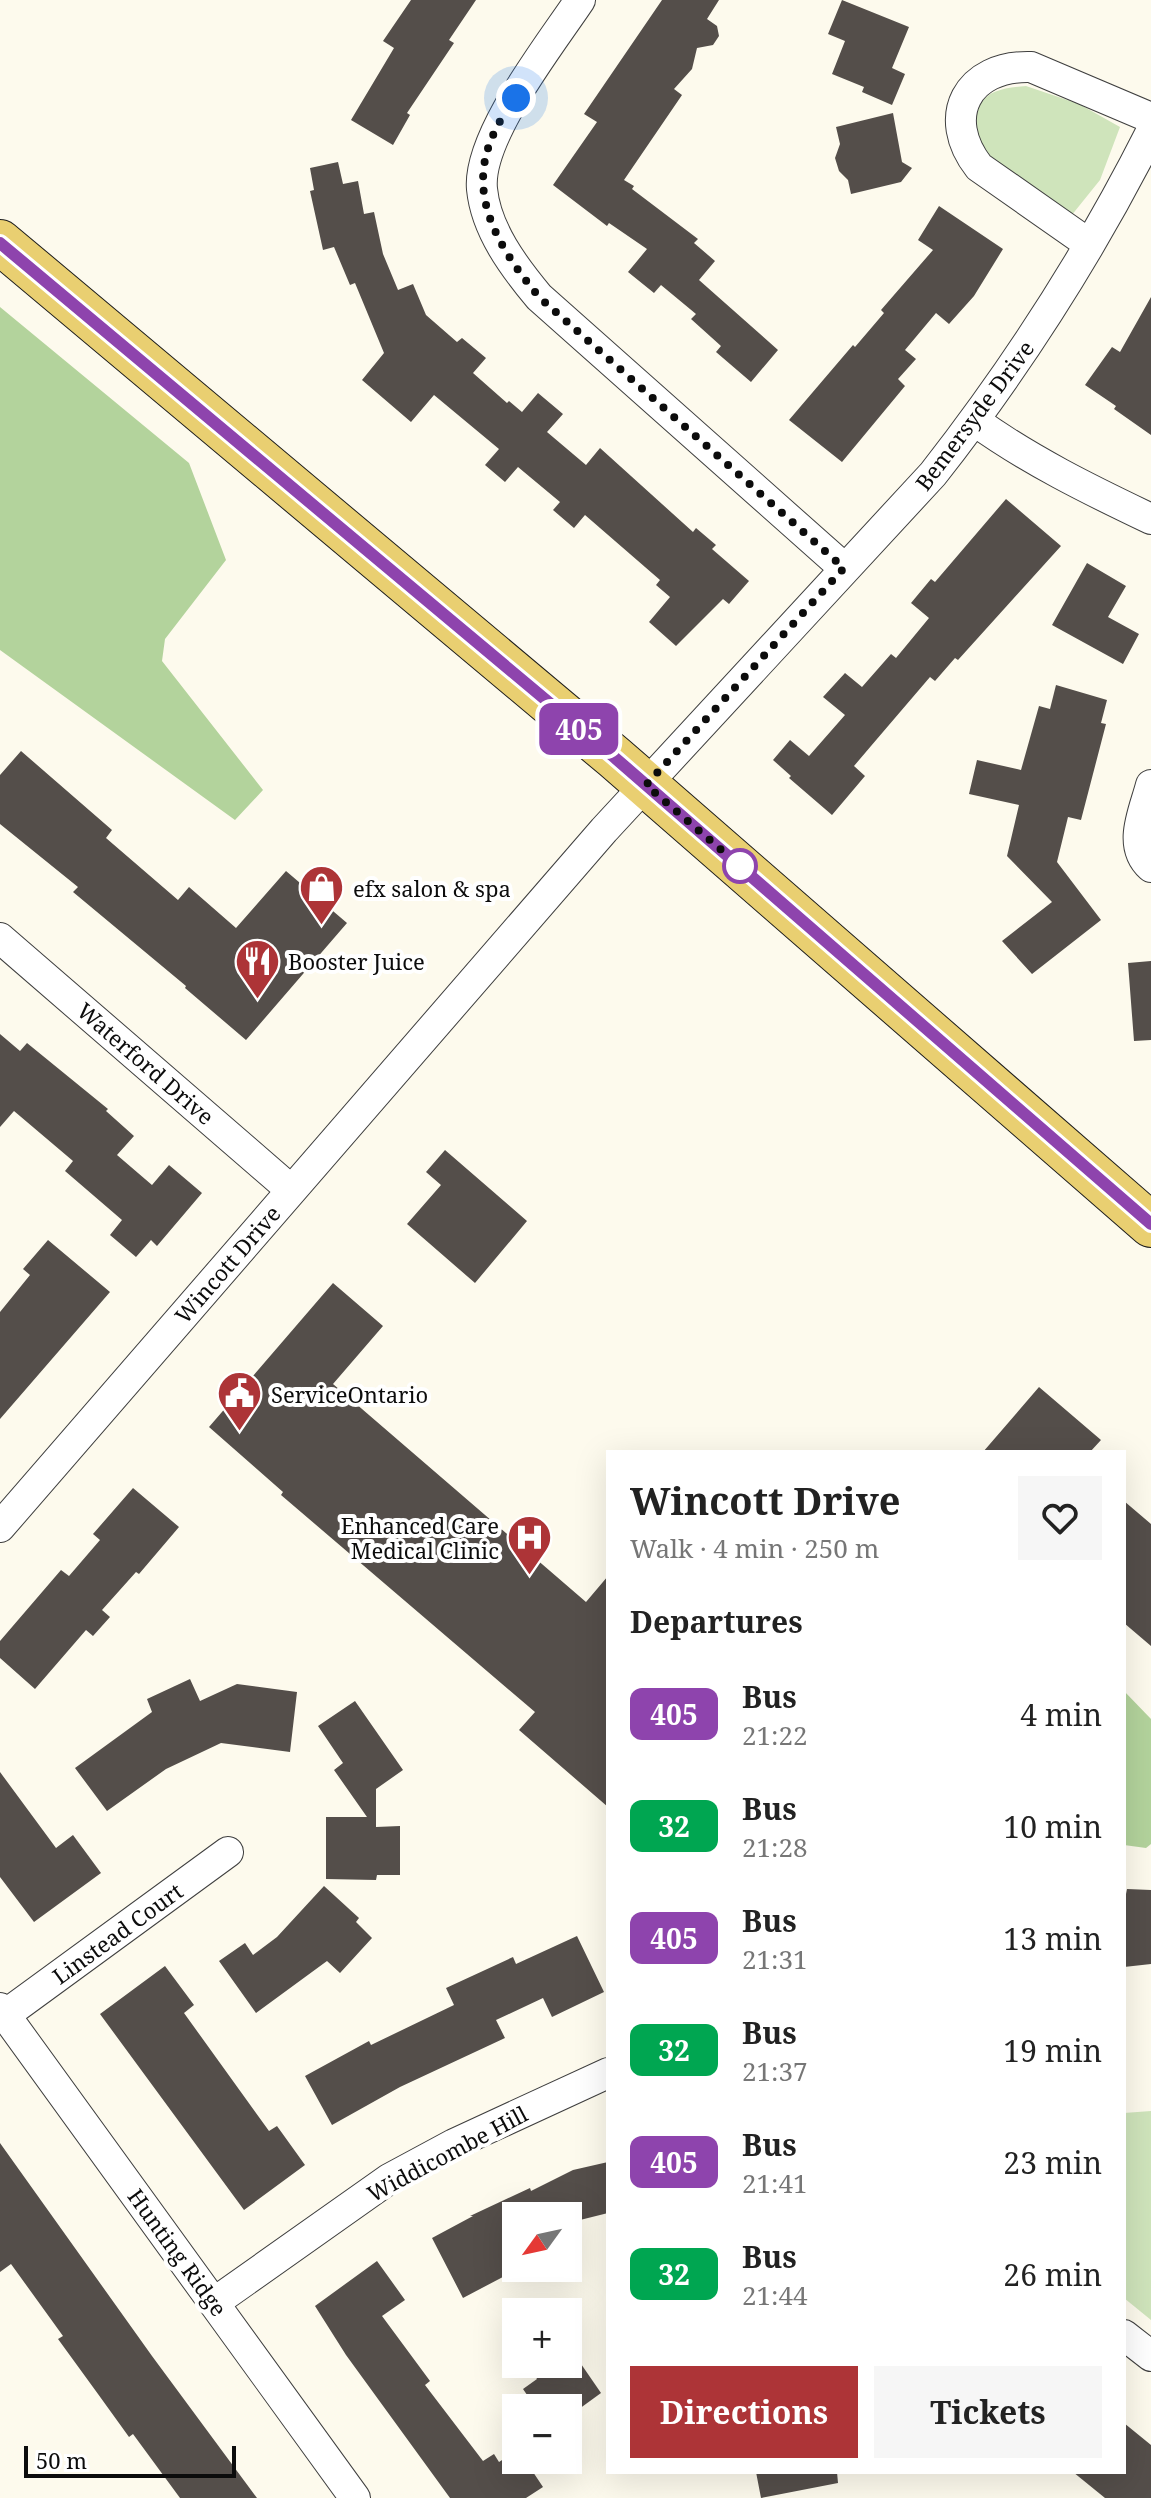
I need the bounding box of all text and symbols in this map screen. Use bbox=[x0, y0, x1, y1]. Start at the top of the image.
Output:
your location bbox=[496, 78, 536, 118]
street label: Bemersyde Drive bbox=[908, 334, 1040, 496]
line badge: 405 bbox=[533, 703, 625, 755]
text: 405 bbox=[555, 710, 603, 748]
unlabelled marker bbox=[723, 849, 757, 883]
shop icon: efx salon & spa bbox=[298, 864, 346, 927]
place label: efx salon & spa bbox=[353, 873, 511, 903]
restaurant icon: Booster Juice bbox=[233, 937, 281, 1000]
place label: Booster Juice bbox=[288, 946, 425, 976]
street label: Waterford Drive bbox=[71, 995, 221, 1131]
street label: Wincott Drive bbox=[167, 1199, 287, 1329]
public building icon: ServiceOntario bbox=[216, 1370, 264, 1433]
place label: ServiceOntario bbox=[271, 1379, 428, 1409]
text: Wincott Drive bbox=[630, 1474, 900, 1526]
button: heart bbox=[1018, 1476, 1102, 1560]
place label: Enhanced Care Medical Clinic bbox=[341, 1510, 499, 1565]
hospital icon: Enhanced Care Medical Clinic bbox=[506, 1514, 554, 1577]
text: Walk · 4 min · 250 m bbox=[630, 1530, 879, 1566]
text: Departures bbox=[630, 1601, 803, 1642]
text: Bus bbox=[742, 1676, 797, 1717]
text: 4 min bbox=[1020, 1694, 1102, 1735]
text: 405 bbox=[650, 1695, 698, 1733]
text: 21:22 bbox=[742, 1717, 808, 1753]
text: Bus bbox=[742, 1788, 797, 1829]
text: 10 min bbox=[1003, 1806, 1102, 1847]
text: 32 bbox=[658, 1807, 690, 1845]
text: 21:28 bbox=[742, 1829, 808, 1865]
street label: Linstead Court bbox=[46, 1875, 188, 1990]
text: Bus bbox=[742, 1900, 797, 1941]
text: 13 min bbox=[1003, 1918, 1102, 1959]
text: 405 bbox=[650, 1919, 698, 1957]
text: 21:31 bbox=[742, 1941, 808, 1977]
text: Bus bbox=[742, 2012, 797, 2053]
text: 19 min bbox=[1003, 2030, 1102, 2071]
text: 32 bbox=[658, 2031, 690, 2069]
text: 21:37 bbox=[742, 2053, 808, 2089]
street label: Widdicombe Hill bbox=[362, 2098, 533, 2208]
text: Bus bbox=[742, 2124, 797, 2165]
text: 23 min bbox=[1003, 2142, 1102, 2183]
text: 405 bbox=[650, 2143, 698, 2181]
text: 21:41 bbox=[742, 2165, 808, 2201]
street label: Hunting Ridge bbox=[122, 2182, 234, 2322]
north arrow bbox=[502, 2202, 582, 2282]
map controls bbox=[502, 2202, 582, 2474]
text: Bus bbox=[742, 2236, 797, 2277]
text: 26 min bbox=[1003, 2254, 1102, 2295]
text: 32 bbox=[658, 2255, 690, 2293]
text: 21:44 bbox=[742, 2277, 808, 2313]
button: + bbox=[502, 2298, 582, 2378]
button: Directions bbox=[630, 2366, 858, 2458]
button: Tickets bbox=[874, 2366, 1102, 2458]
button: − bbox=[502, 2394, 582, 2474]
scale bar bbox=[24, 2442, 236, 2478]
text: 50 m bbox=[36, 2445, 87, 2475]

